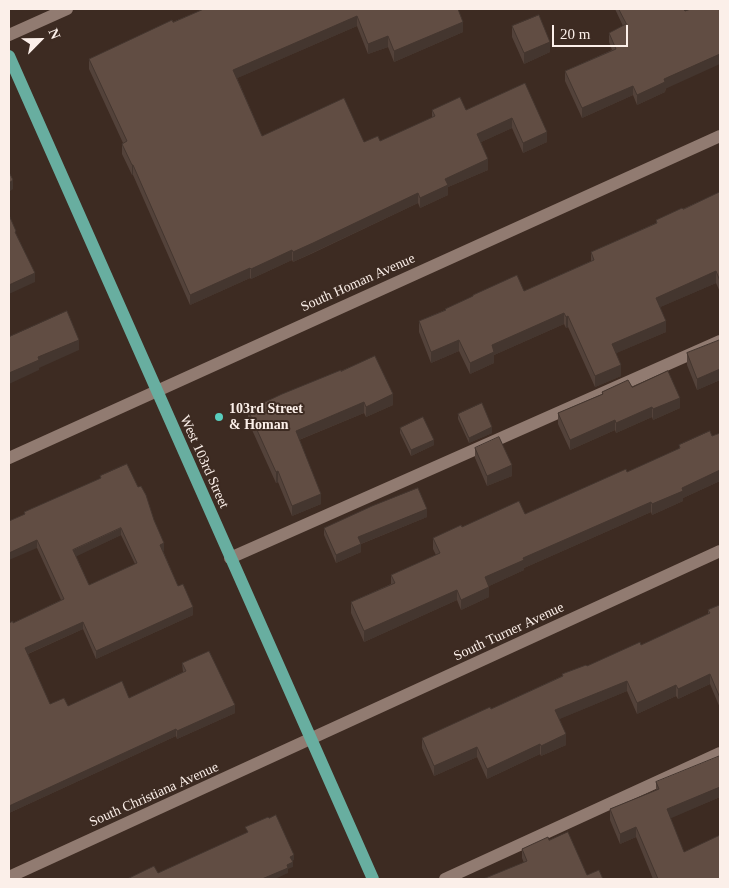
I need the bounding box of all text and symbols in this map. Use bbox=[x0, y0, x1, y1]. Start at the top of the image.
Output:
north arrow bbox=[15, 15, 65, 65]
scale bar bbox=[554, 15, 630, 47]
text: N bbox=[45, 26, 63, 42]
text: 20 m bbox=[560, 26, 590, 42]
street label: South Homan Avenue bbox=[298, 250, 418, 316]
place label: 103rd Street & Homan bbox=[229, 401, 303, 434]
marker: 103rd Street & Homan bbox=[213, 411, 225, 423]
street label: West 103rd Street bbox=[176, 413, 232, 511]
street label: South Turner Avenue bbox=[451, 599, 567, 665]
street label: South Christiana Avenue bbox=[87, 759, 221, 831]

